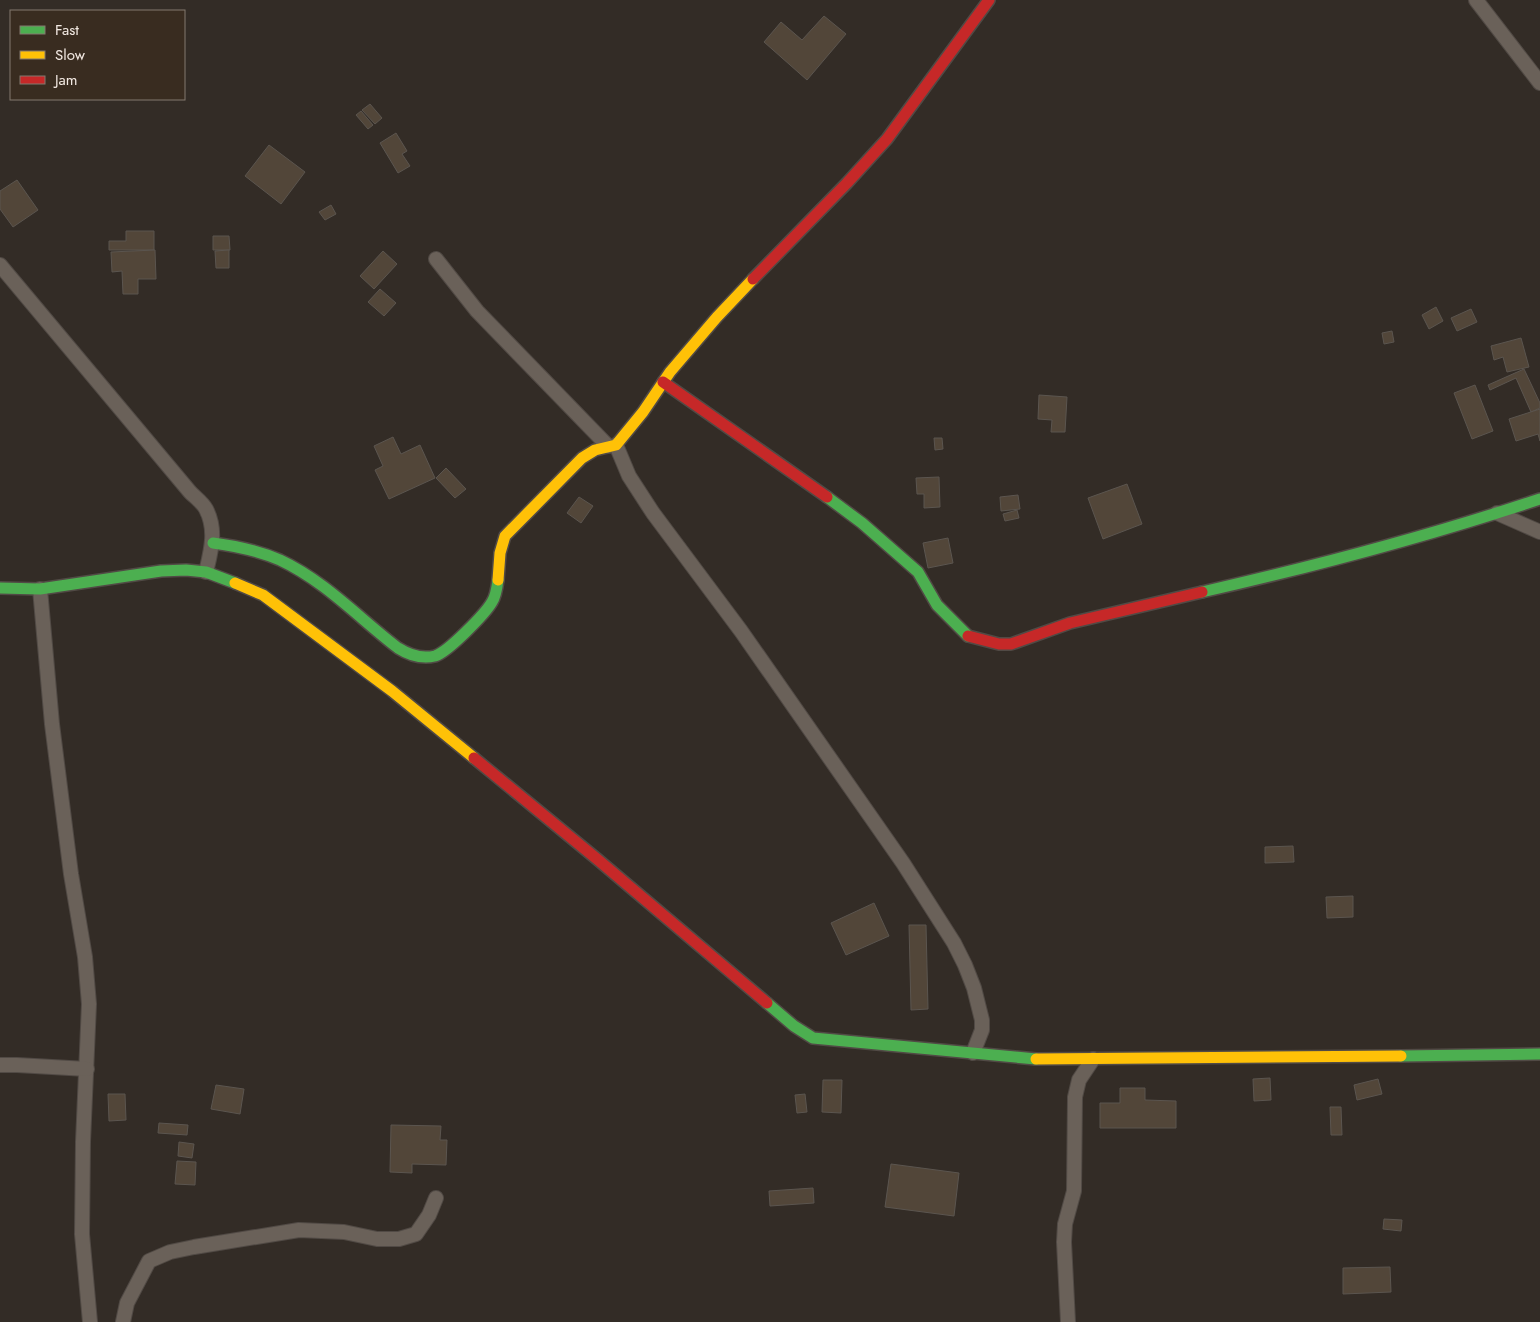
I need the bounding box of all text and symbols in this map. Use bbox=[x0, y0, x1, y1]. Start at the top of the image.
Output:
legend bbox=[10, 10, 185, 100]
text: Fast bbox=[55, 19, 79, 41]
text: Slow bbox=[55, 44, 86, 66]
text: Jam bbox=[53, 69, 78, 91]

